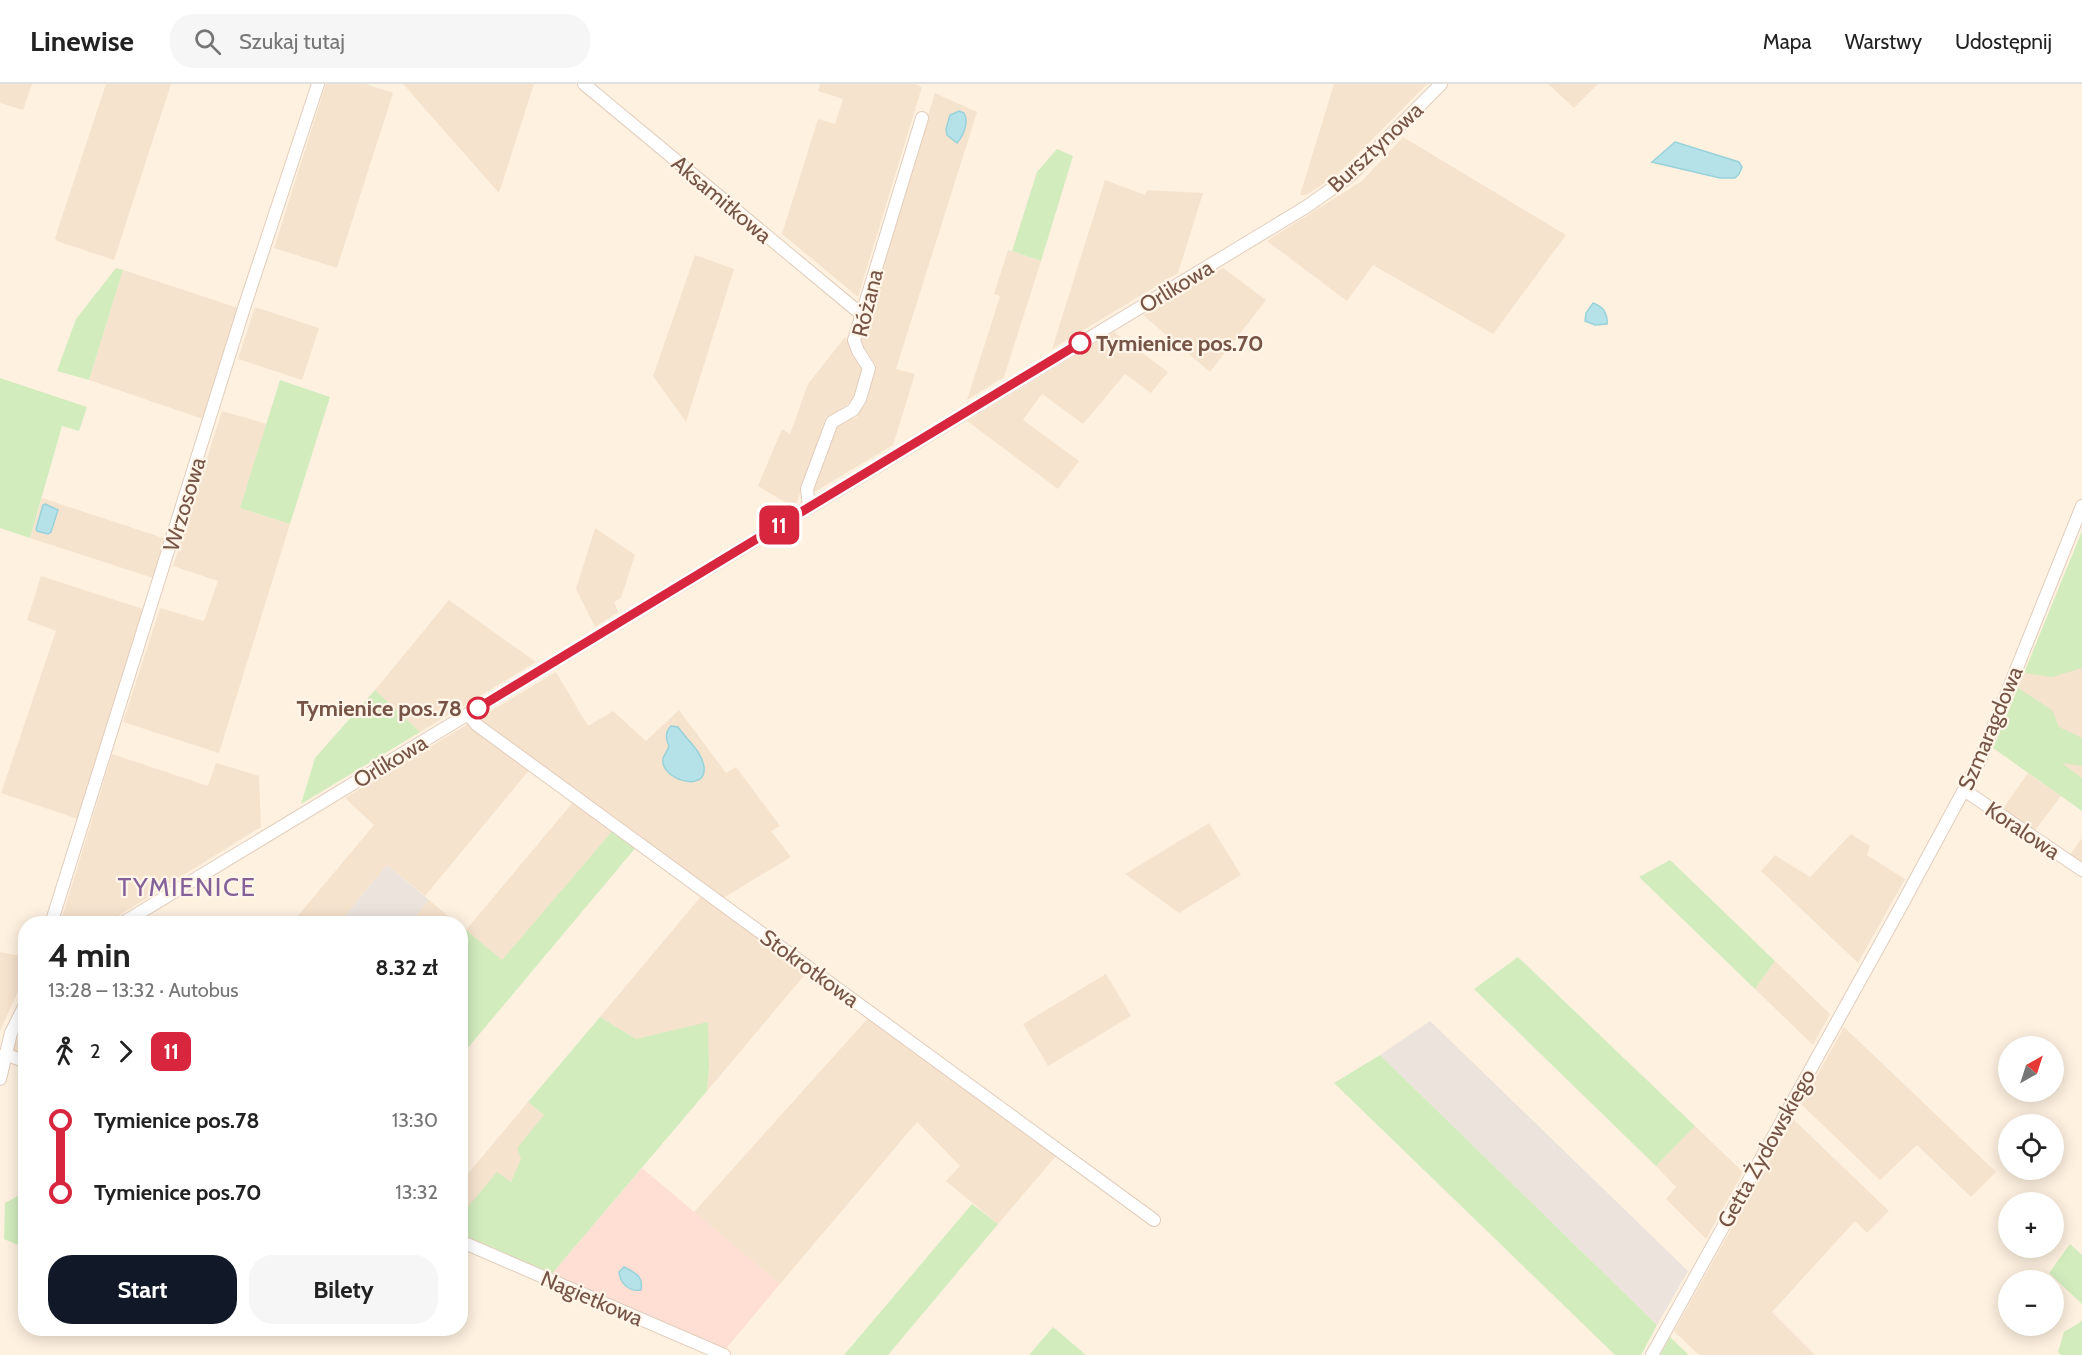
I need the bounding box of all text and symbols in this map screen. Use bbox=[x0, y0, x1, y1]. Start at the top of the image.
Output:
search box bbox=[170, 14, 590, 68]
text: Linewise bbox=[30, 24, 134, 58]
icon: search bbox=[191, 25, 224, 58]
text: Szukaj tutaj bbox=[239, 28, 345, 55]
text: Mapa bbox=[1763, 29, 1812, 54]
text: Warstwy bbox=[1845, 29, 1922, 54]
text: Udostępnij bbox=[1955, 29, 2052, 54]
street label: Bursztynowa bbox=[1322, 96, 1429, 198]
street label: Aksamitkowa bbox=[666, 150, 778, 249]
street label: Orlikowa bbox=[1134, 254, 1218, 319]
street label: Różana bbox=[846, 266, 889, 340]
place label: Tymienice pos.70 bbox=[1096, 330, 1264, 357]
marker: Tymienice pos.70 bbox=[1069, 332, 1091, 354]
street label: Wrzosowa bbox=[157, 453, 212, 554]
line badge: 11 bbox=[752, 506, 806, 544]
text: 11 bbox=[771, 513, 787, 538]
street label: Szmaragdowa bbox=[1952, 662, 2029, 794]
place label: Tymienice pos.78 bbox=[297, 695, 462, 722]
marker: Tymienice pos.78 bbox=[467, 697, 489, 719]
street label: Orlikowa bbox=[348, 729, 432, 794]
street label: Koralowa bbox=[1980, 796, 2066, 866]
district label: TYMIENICE bbox=[118, 871, 256, 903]
street label: Stokrotkowa bbox=[755, 924, 865, 1014]
text: 4 min bbox=[48, 935, 131, 975]
text: 8.32 zł bbox=[375, 954, 438, 981]
text: 13:28 – 13:32 · Autobus bbox=[48, 978, 239, 1002]
icon: walk bbox=[48, 1035, 81, 1068]
icon: forward bbox=[109, 1035, 142, 1068]
north arrow bbox=[1998, 1036, 2064, 1102]
map controls bbox=[1998, 1036, 2064, 1336]
text: 2 bbox=[90, 1039, 100, 1063]
text: 11 bbox=[163, 1039, 179, 1064]
street label: Getta Żydowskiego bbox=[1712, 1064, 1821, 1232]
text: Tymienice pos.78 bbox=[94, 1107, 259, 1134]
text: 13:30 bbox=[392, 1108, 438, 1132]
button: locate bbox=[1998, 1114, 2064, 1180]
text: Tymienice pos.70 bbox=[94, 1179, 262, 1206]
text: 13:32 bbox=[395, 1180, 438, 1204]
button: + bbox=[1998, 1192, 2064, 1258]
button: Start bbox=[48, 1255, 237, 1324]
button: Bilety bbox=[249, 1255, 438, 1324]
street label: Nagietkowa bbox=[537, 1265, 647, 1332]
button: − bbox=[1998, 1270, 2064, 1336]

